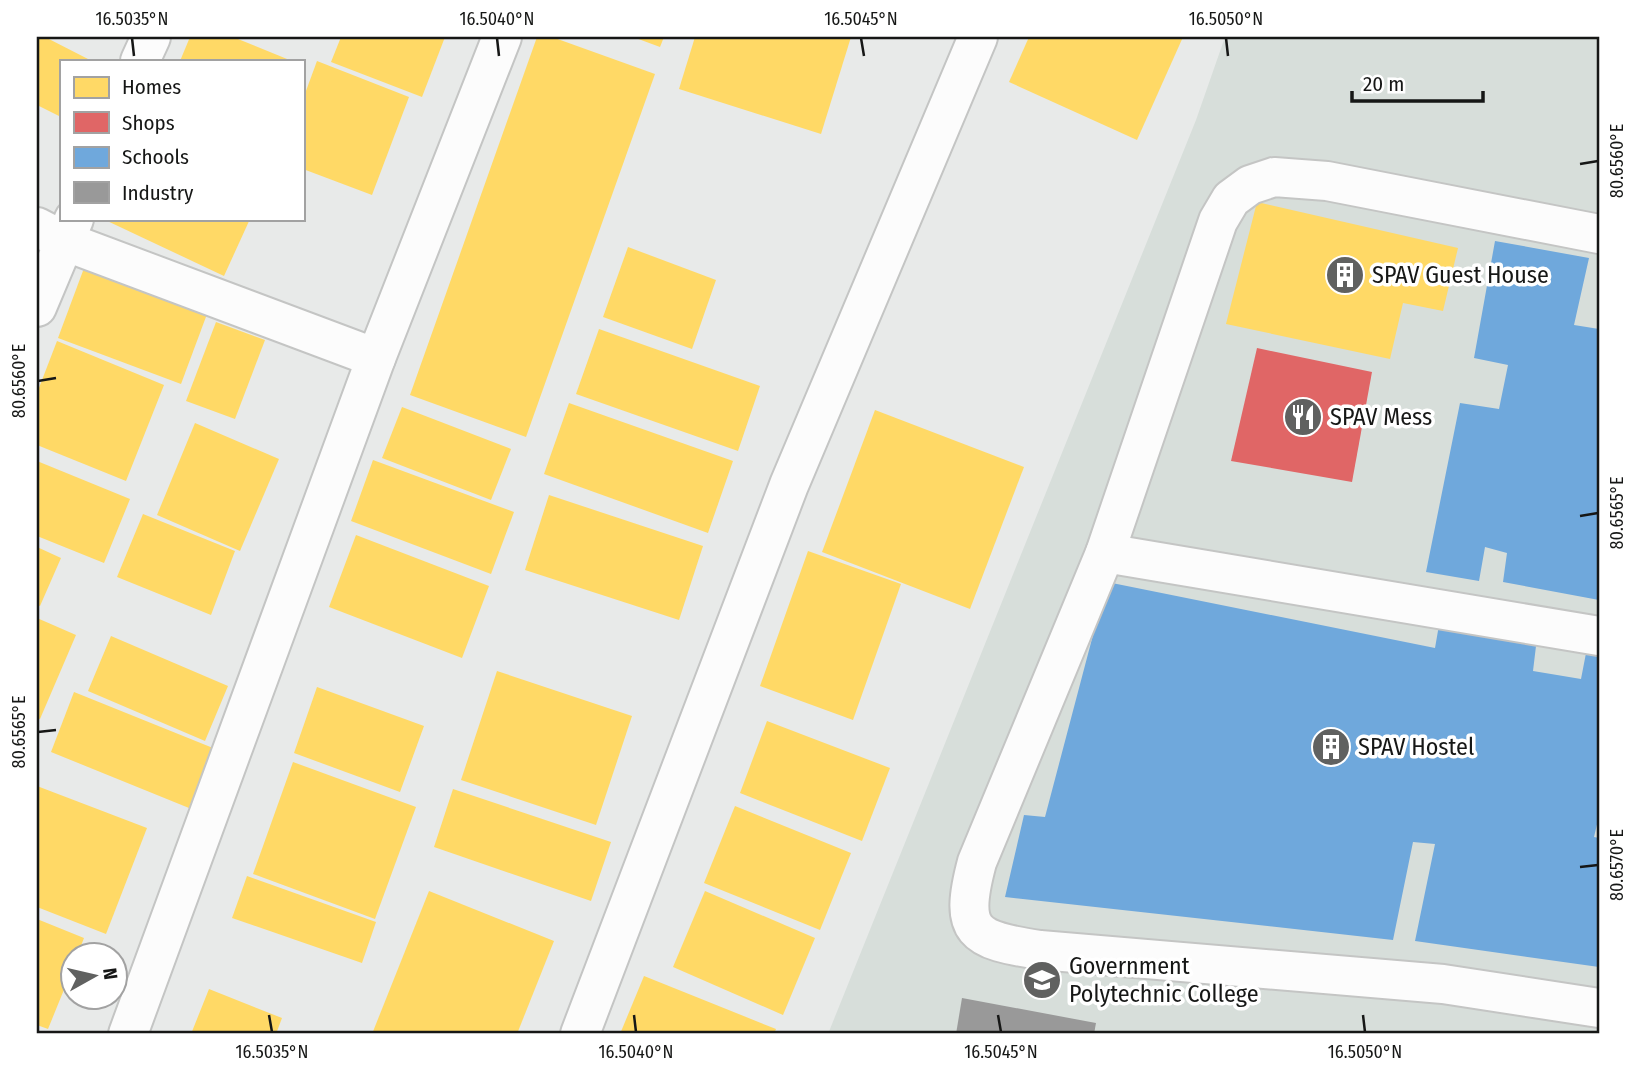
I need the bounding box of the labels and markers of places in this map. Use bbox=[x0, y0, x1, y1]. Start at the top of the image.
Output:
building icon: SPAV Guest House bbox=[1324, 254, 1366, 296]
place label: SPAV Guest House bbox=[1372, 261, 1549, 289]
restaurant icon: SPAV Mess bbox=[1282, 396, 1324, 438]
place label: SPAV Mess bbox=[1330, 403, 1432, 431]
building icon: SPAV Hostel bbox=[1310, 726, 1352, 768]
place label: SPAV Hostel bbox=[1358, 733, 1474, 761]
place label: Government Polytechnic College bbox=[1069, 952, 1259, 1008]
school or university icon: Government Polytechnic College bbox=[1021, 959, 1063, 1001]

